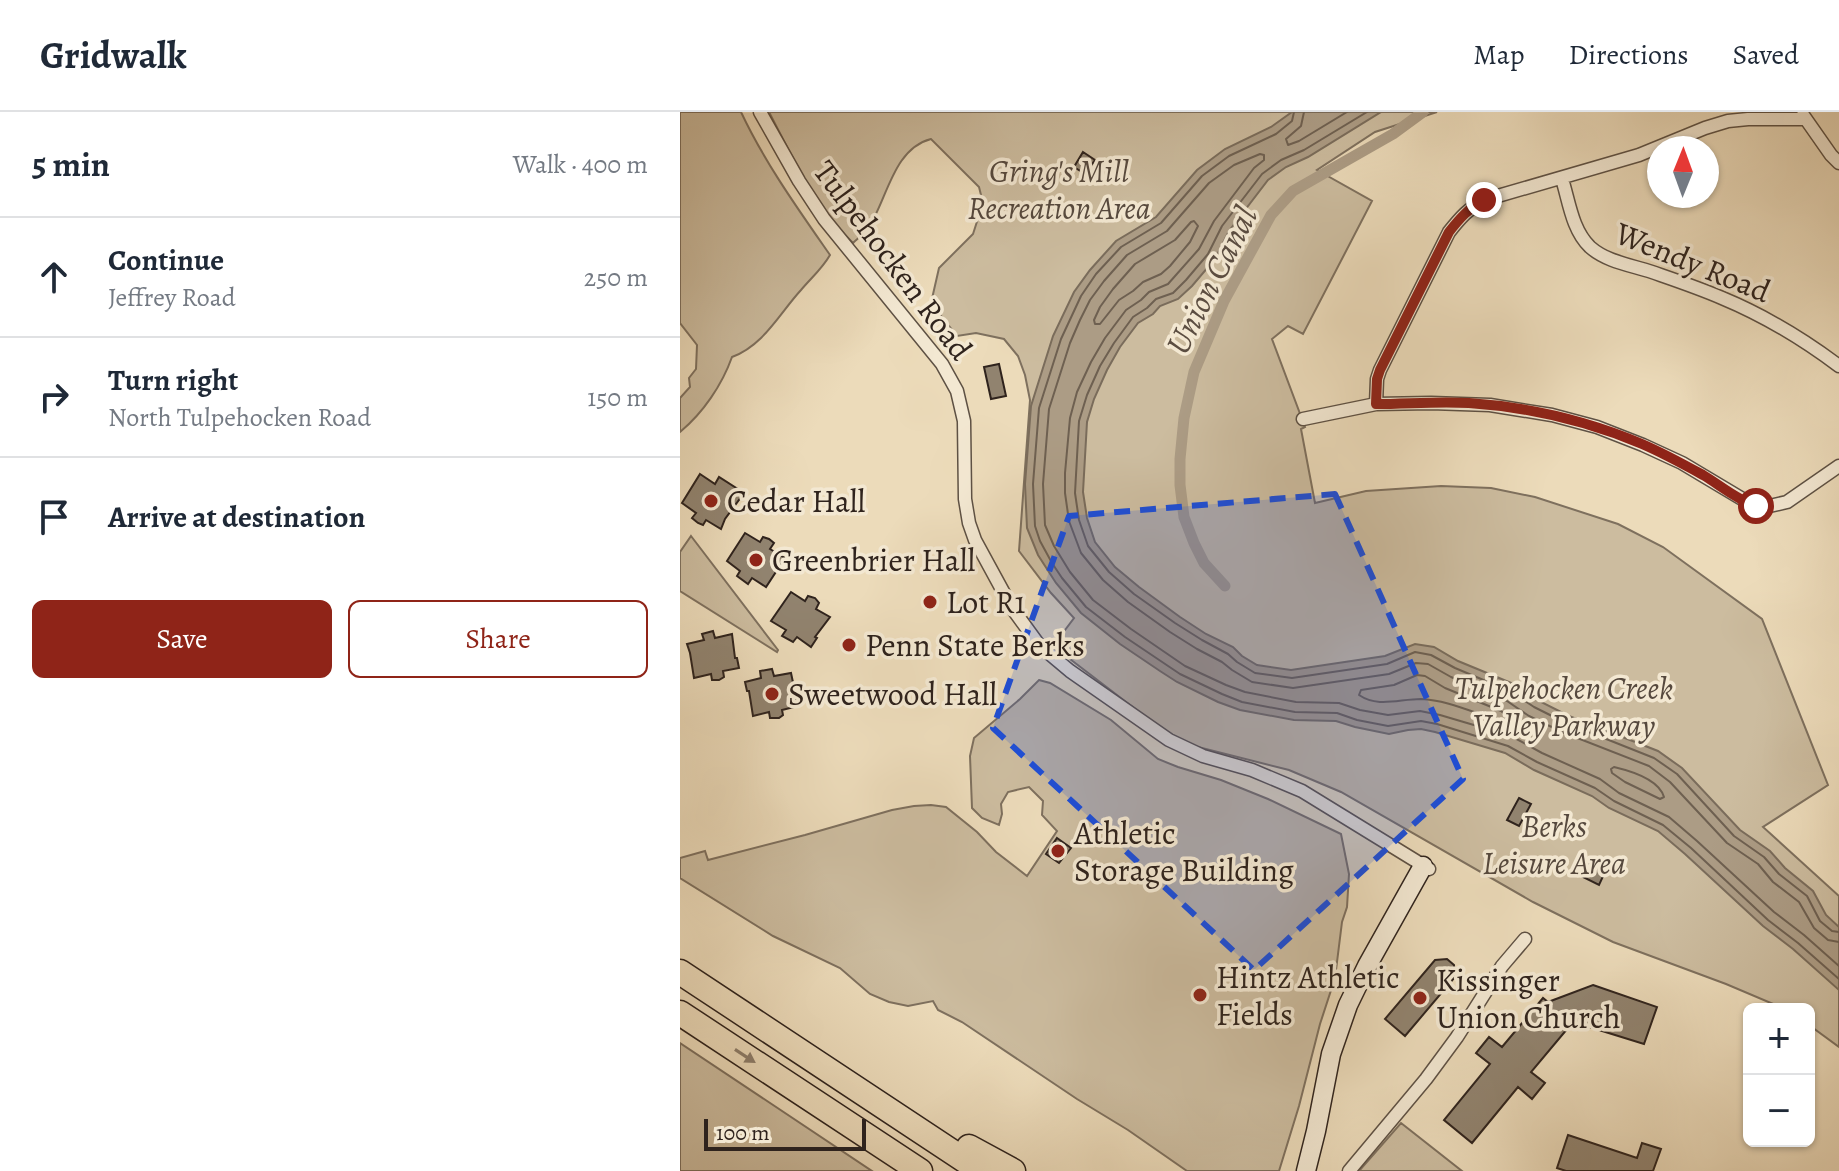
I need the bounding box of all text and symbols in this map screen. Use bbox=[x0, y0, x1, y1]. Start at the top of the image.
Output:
text: Gridwalk bbox=[40, 29, 187, 81]
text: Map bbox=[1473, 36, 1524, 74]
text: Directions bbox=[1568, 36, 1689, 74]
text: Saved bbox=[1733, 36, 1799, 74]
north arrow bbox=[1647, 136, 1719, 208]
text: 5 min bbox=[32, 141, 110, 188]
text: Walk · 400 m bbox=[513, 147, 648, 182]
park label: Gring's Mill Recreation Area bbox=[967, 149, 1151, 230]
street label: Tulpehocken Road bbox=[803, 151, 983, 370]
route end bbox=[1466, 182, 1502, 218]
water label: Union Canal bbox=[1154, 198, 1269, 362]
street label: Wendy Road bbox=[1608, 211, 1778, 313]
text: Continue bbox=[108, 240, 224, 280]
icon: ahead bbox=[32, 255, 76, 299]
text: 250 m bbox=[584, 260, 648, 295]
text: Jeffrey Road bbox=[108, 280, 236, 315]
text: Turn right bbox=[108, 360, 238, 400]
icon: right bbox=[32, 375, 76, 419]
text: 150 m bbox=[587, 380, 648, 415]
text: North Tulpehocken Road bbox=[108, 400, 371, 435]
place label: Cedar Hall bbox=[727, 479, 866, 523]
route start bbox=[1738, 488, 1774, 524]
marker: Cedar Hall bbox=[702, 492, 720, 510]
icon: arrive bbox=[32, 495, 76, 539]
text: Arrive at destination bbox=[108, 497, 365, 537]
place label: Greenbrier Hall bbox=[772, 538, 976, 582]
marker: Greenbrier Hall bbox=[747, 551, 765, 569]
place label: Lot R1 bbox=[946, 580, 1026, 624]
marker: Lot R1 bbox=[921, 593, 939, 611]
button: Save bbox=[32, 600, 332, 678]
button: Share bbox=[348, 600, 648, 678]
place label: Penn State Berks bbox=[865, 623, 1085, 667]
marker: Penn State Berks bbox=[840, 636, 858, 654]
park label: Tulpehocken Creek Valley Parkway bbox=[1455, 666, 1673, 747]
place label: Sweetwood Hall bbox=[788, 672, 997, 716]
marker: Sweetwood Hall bbox=[763, 685, 781, 703]
park label: Berks Leisure Area bbox=[1482, 804, 1626, 885]
place label: Athletic Storage Building bbox=[1073, 811, 1294, 892]
marker: Athletic Storage Building bbox=[1049, 842, 1067, 860]
place label: Hintz Athletic Fields bbox=[1216, 955, 1400, 1036]
place label: Kissinger Union Church bbox=[1436, 958, 1621, 1039]
marker: Hintz Athletic Fields bbox=[1191, 986, 1209, 1004]
marker: Kissinger Union Church bbox=[1411, 989, 1429, 1007]
map controls bbox=[1743, 1003, 1815, 1147]
button: + bbox=[1743, 1003, 1815, 1075]
one-way arrow bbox=[734, 1048, 756, 1063]
button: − bbox=[1743, 1075, 1815, 1147]
scale bar bbox=[704, 1115, 866, 1151]
text: 100 m bbox=[716, 1118, 770, 1148]

